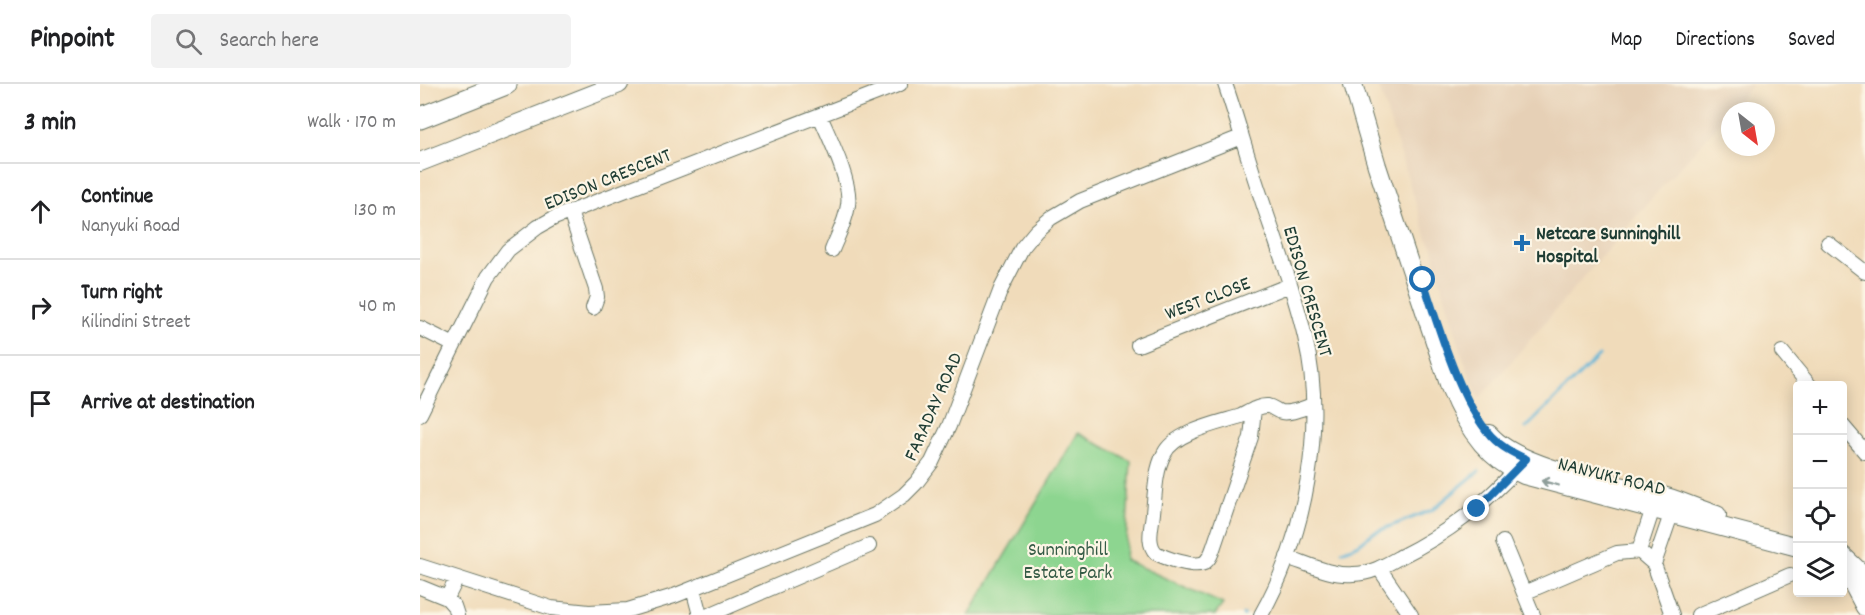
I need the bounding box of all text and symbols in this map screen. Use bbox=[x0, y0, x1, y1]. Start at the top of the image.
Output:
search box bbox=[151, 14, 571, 68]
text: Pinpoint bbox=[30, 21, 115, 61]
icon: search bbox=[172, 25, 205, 58]
text: Search here bbox=[220, 26, 319, 57]
text: Map bbox=[1611, 26, 1642, 56]
text: Directions bbox=[1675, 26, 1755, 56]
text: Saved bbox=[1788, 26, 1835, 56]
north arrow bbox=[1721, 102, 1775, 156]
text: 3 min bbox=[24, 105, 76, 142]
text: Walk · 170 m bbox=[307, 109, 396, 137]
street label: EDISON CRESCENT bbox=[540, 143, 676, 219]
text: Continue bbox=[81, 182, 153, 213]
icon: ahead bbox=[24, 195, 57, 228]
text: 130 m bbox=[354, 197, 396, 225]
text: Nanyuki Road bbox=[81, 213, 180, 241]
place label: Netcare Sunninghill Hospital bbox=[1536, 221, 1680, 272]
street label: EDISON CRESCENT bbox=[1274, 223, 1338, 360]
marker: Netcare Sunninghill Hospital bbox=[1513, 234, 1531, 252]
route start bbox=[1409, 266, 1435, 292]
street label: WEST CLOSE bbox=[1161, 271, 1255, 329]
text: Turn right bbox=[81, 278, 163, 309]
icon: right bbox=[24, 291, 57, 324]
text: 40 m bbox=[358, 293, 396, 321]
text: Kilindini Street bbox=[81, 309, 191, 337]
street label: FARADAY ROAD bbox=[898, 348, 971, 466]
map controls bbox=[1793, 381, 1847, 597]
button: + bbox=[1793, 381, 1847, 435]
icon: arrive bbox=[24, 387, 57, 420]
text: Arrive at destination bbox=[81, 388, 255, 419]
button: − bbox=[1793, 435, 1847, 489]
street label: NANYUKI ROAD bbox=[1554, 451, 1668, 505]
one-way arrow bbox=[1541, 477, 1560, 488]
button: locate bbox=[1793, 489, 1847, 543]
route end bbox=[1463, 495, 1489, 521]
park label: Sunninghill Estate Park bbox=[1023, 537, 1113, 588]
button: layers bbox=[1793, 543, 1847, 597]

